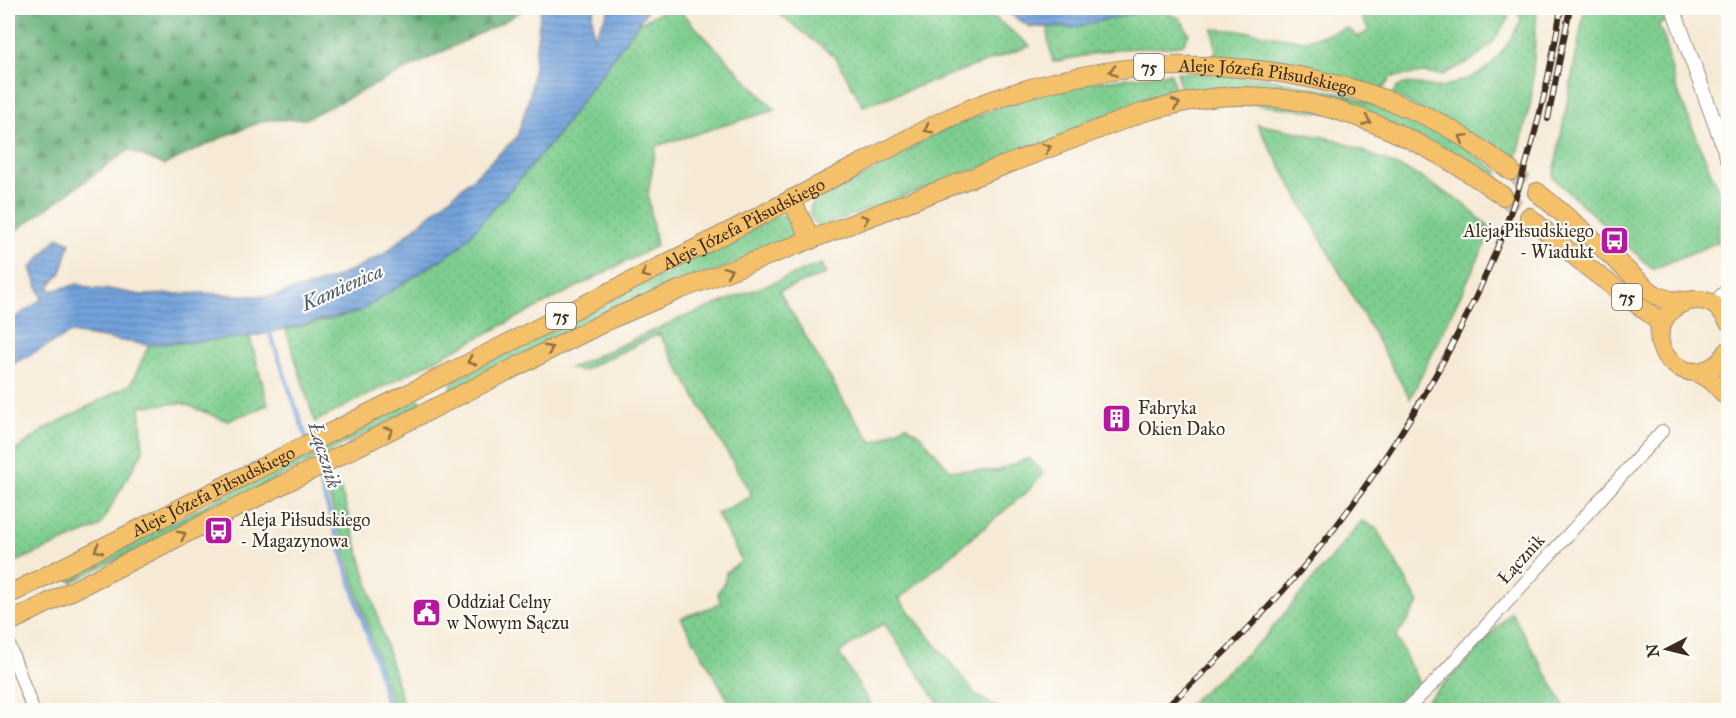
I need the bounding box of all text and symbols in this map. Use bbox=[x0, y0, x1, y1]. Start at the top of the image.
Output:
road number: 75 bbox=[1134, 54, 1164, 80]
street label: Aleje Józefa Piłsudskiego bbox=[1177, 55, 1359, 101]
one-way arrow bbox=[1109, 65, 1118, 77]
one-way arrow bbox=[1171, 98, 1181, 111]
one-way arrow bbox=[1362, 114, 1372, 127]
one-way arrow bbox=[924, 122, 934, 133]
one-way arrow bbox=[1459, 133, 1469, 145]
one-way arrow bbox=[1041, 143, 1052, 155]
street label: Aleje Józefa Piłsudskiego bbox=[658, 173, 829, 275]
one-way arrow bbox=[859, 213, 870, 226]
place label: Aleja Piłsudskiego - Wiadukt bbox=[1463, 220, 1595, 263]
bus stop icon: Aleja Piłsudskiego - Wiadukt bbox=[1599, 225, 1631, 257]
water label: Kamienica bbox=[297, 258, 387, 316]
one-way arrow bbox=[722, 266, 733, 279]
one-way arrow bbox=[641, 267, 652, 278]
road number: 75 bbox=[1612, 284, 1642, 310]
road number: 75 bbox=[546, 303, 576, 329]
one-way arrow bbox=[543, 345, 554, 356]
one-way arrow bbox=[466, 353, 477, 365]
place label: Fabryka Okien Dako bbox=[1138, 397, 1225, 440]
building icon: Fabryka Okien Dako bbox=[1101, 402, 1133, 434]
water label: Łącznik bbox=[303, 418, 346, 491]
one-way arrow bbox=[383, 426, 394, 438]
street label: Aleje Józefa Piłsudskiego bbox=[127, 441, 299, 542]
place label: Aleja Piłsudskiego - Magazynowa bbox=[239, 509, 370, 553]
bus stop icon: Aleja Piłsudskiego - Magazynowa bbox=[203, 514, 235, 546]
street label: Łącznik bbox=[1493, 529, 1550, 589]
one-way arrow bbox=[176, 531, 187, 542]
one-way arrow bbox=[94, 541, 105, 553]
place label: Oddział Celny w Nowym Sączu bbox=[447, 591, 570, 634]
public building icon: Oddział Celny w Nowym Sączu bbox=[410, 596, 442, 628]
north arrow bbox=[1637, 619, 1697, 679]
text: N bbox=[1642, 642, 1663, 659]

